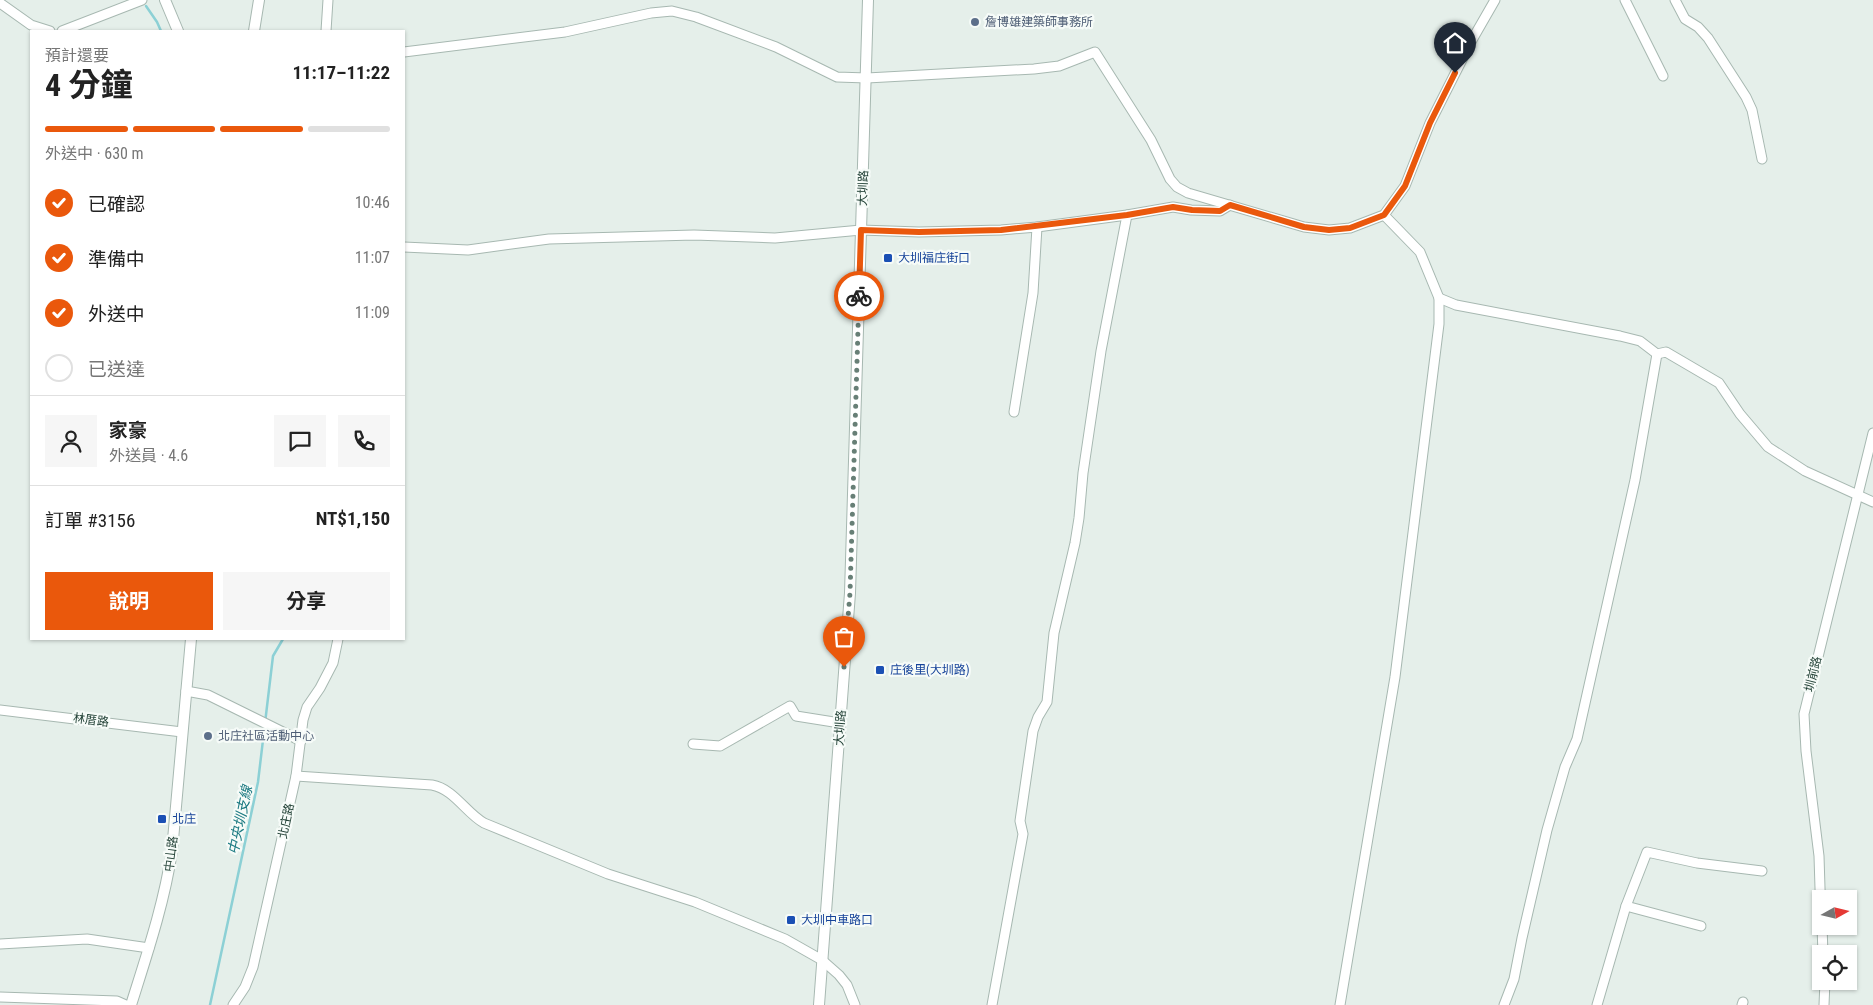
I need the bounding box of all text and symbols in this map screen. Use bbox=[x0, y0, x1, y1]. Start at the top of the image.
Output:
place label: 詹博雄建築師事務所 bbox=[985, 15, 1093, 29]
marker: 詹博雄建築師事務所 bbox=[969, 16, 981, 28]
pin bbox=[1434, 22, 1476, 73]
icon: home bbox=[1441, 29, 1469, 57]
text: 預計還要 bbox=[45, 46, 109, 65]
text: 11:17–11:22 bbox=[292, 61, 390, 84]
text: 4 分鐘 bbox=[45, 66, 133, 104]
text: 外送中 · 630 m bbox=[45, 144, 144, 163]
street label: 大圳路 bbox=[855, 170, 871, 206]
icon: check bbox=[45, 189, 73, 217]
text: 已確認 bbox=[88, 193, 145, 216]
text: 10:46 bbox=[355, 193, 390, 212]
icon: check bbox=[45, 244, 73, 272]
text: 準備中 bbox=[88, 248, 145, 271]
text: 11:07 bbox=[355, 248, 390, 267]
place label: 大圳福庄街口 bbox=[898, 251, 970, 265]
marker: 大圳福庄街口 bbox=[882, 252, 894, 264]
courier bbox=[834, 271, 884, 321]
icon: bike bbox=[845, 282, 873, 310]
icon: check bbox=[45, 299, 73, 327]
text: 外送中 bbox=[88, 303, 145, 326]
text: 11:09 bbox=[355, 303, 390, 322]
text: 已送達 bbox=[88, 358, 145, 381]
button: person bbox=[45, 415, 97, 467]
button: chat bbox=[274, 415, 326, 467]
button: phone bbox=[338, 415, 390, 467]
text: 家豪 bbox=[109, 419, 147, 442]
text: 外送員 · 4.6 bbox=[109, 446, 188, 465]
text: NT$1,150 bbox=[316, 507, 390, 530]
text: 訂單 #3156 bbox=[45, 509, 135, 532]
button: 說明 bbox=[45, 572, 213, 630]
button: 分享 bbox=[223, 572, 390, 630]
pin bbox=[823, 616, 865, 667]
icon: bag bbox=[830, 623, 858, 651]
street label: 圳前路 bbox=[1802, 655, 1824, 693]
place label: 庄後里(大圳路) bbox=[890, 663, 970, 677]
marker: 庄後里(大圳路) bbox=[874, 664, 886, 676]
street label: 大圳路 bbox=[832, 710, 848, 746]
street label: 林厝路 bbox=[72, 711, 110, 729]
place label: 北庄社區活動中心 bbox=[218, 729, 314, 743]
marker: 北庄社區活動中心 bbox=[202, 730, 214, 742]
water label: 中央圳支線 bbox=[225, 782, 256, 856]
street label: 北庄路 bbox=[275, 802, 297, 840]
place label: 北庄 bbox=[172, 812, 196, 826]
marker: 北庄 bbox=[156, 813, 168, 825]
street label: 中山路 bbox=[162, 835, 180, 873]
north arrow bbox=[1812, 890, 1858, 935]
map controls bbox=[1812, 890, 1857, 990]
place label: 大圳中車路口 bbox=[801, 913, 873, 927]
marker: 大圳中車路口 bbox=[785, 914, 797, 926]
button: locate bbox=[1812, 945, 1857, 990]

